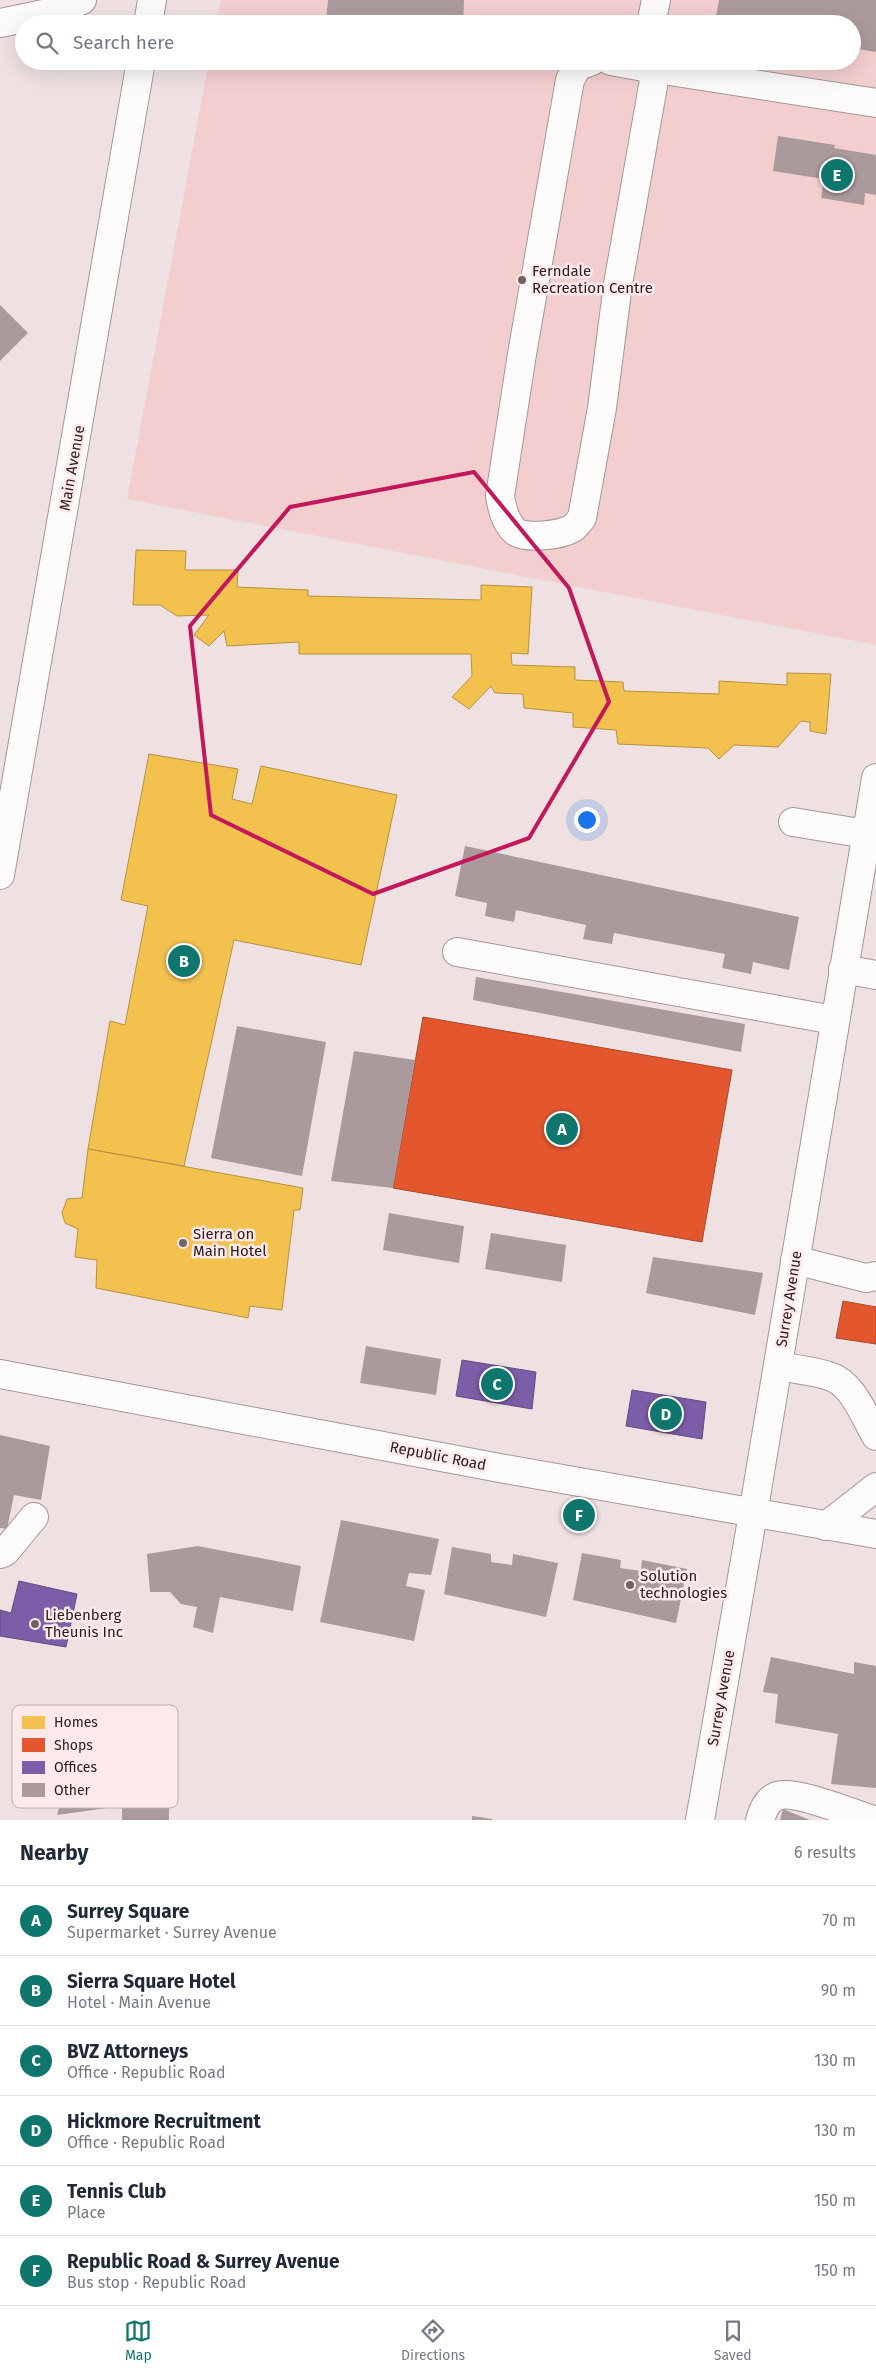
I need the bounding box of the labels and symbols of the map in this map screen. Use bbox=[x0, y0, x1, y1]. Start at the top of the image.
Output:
pin: E bbox=[821, 156, 853, 194]
place label: Ferndale Recreation Centre bbox=[532, 262, 653, 297]
marker: Ferndale Recreation Centre bbox=[516, 274, 528, 286]
street label: Main Avenue bbox=[56, 424, 88, 512]
your location bbox=[574, 807, 600, 833]
pin: B bbox=[168, 942, 200, 980]
pin: A bbox=[546, 1110, 578, 1148]
place label: Sierra on Main Hotel bbox=[193, 1225, 267, 1260]
marker: Sierra on Main Hotel bbox=[177, 1237, 189, 1249]
street label: Surrey Avenue bbox=[773, 1250, 805, 1348]
pin: C bbox=[481, 1365, 513, 1403]
pin: D bbox=[650, 1395, 682, 1433]
street label: Republic Road bbox=[388, 1438, 488, 1474]
pin: F bbox=[563, 1496, 595, 1534]
place label: Solution technologies bbox=[640, 1567, 727, 1602]
marker: Solution technologies bbox=[624, 1579, 636, 1591]
place label: Liebenberg Theunis Inc bbox=[45, 1606, 123, 1641]
marker: Liebenberg Theunis Inc bbox=[29, 1618, 41, 1630]
street label: Surrey Avenue bbox=[704, 1649, 738, 1747]
legend bbox=[12, 1705, 178, 1808]
text: Homes bbox=[54, 1714, 98, 1731]
text: Shops bbox=[54, 1737, 93, 1754]
text: Offices bbox=[54, 1759, 97, 1776]
text: Other bbox=[54, 1782, 91, 1799]

